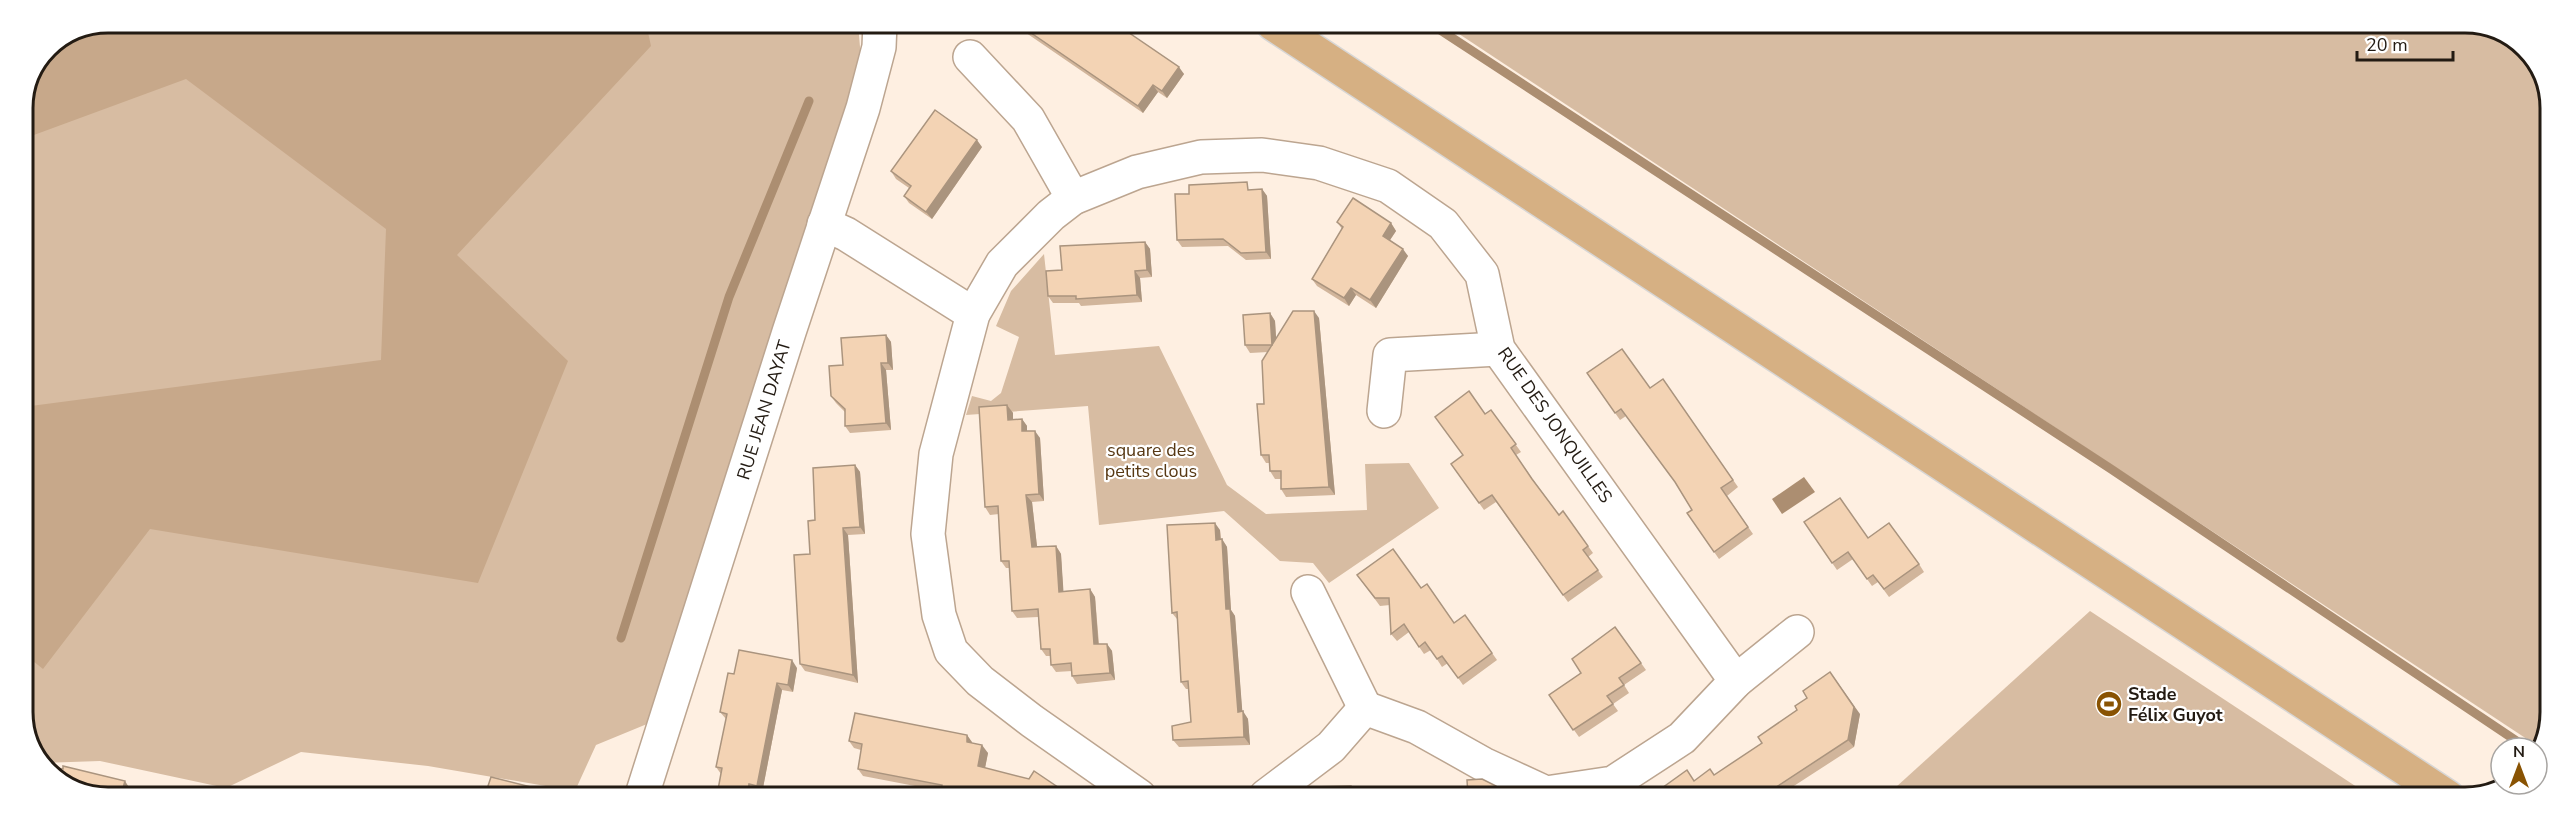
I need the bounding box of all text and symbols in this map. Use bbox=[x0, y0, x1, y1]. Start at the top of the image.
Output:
scale bar bbox=[2357, 24, 2453, 62]
text: 20 m bbox=[2366, 33, 2408, 57]
street label: RUE JEAN DAYAT bbox=[731, 337, 797, 483]
street label: RUE DES JONQUILLES bbox=[1492, 342, 1618, 508]
park label: square des petits clous bbox=[1105, 438, 1197, 483]
place label: Stade Félix Guyot bbox=[2128, 682, 2223, 727]
sports icon: Stade Félix Guyot bbox=[2094, 689, 2124, 719]
north arrow bbox=[2489, 736, 2549, 796]
text: N bbox=[2513, 741, 2525, 763]

